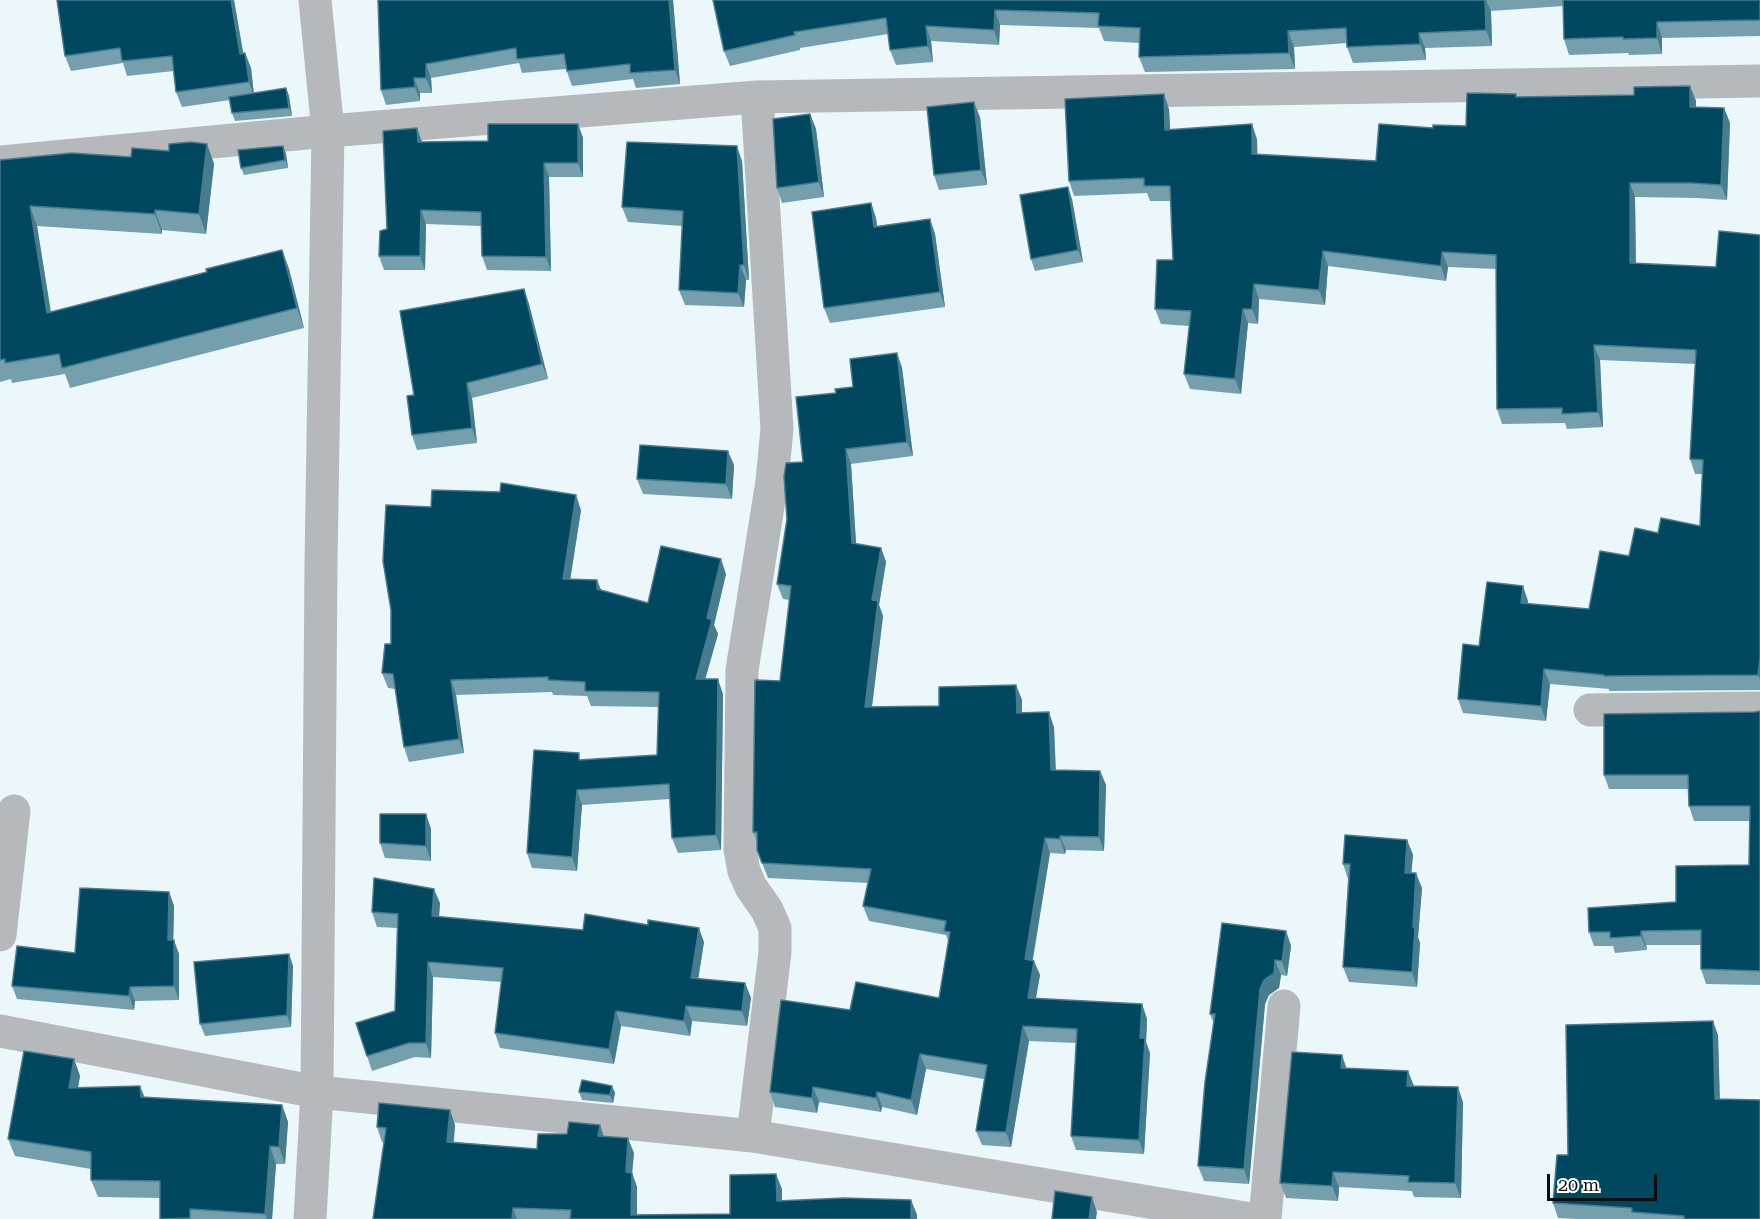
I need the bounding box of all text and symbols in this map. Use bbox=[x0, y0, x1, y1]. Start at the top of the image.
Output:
scale bar bbox=[1550, 1162, 1660, 1200]
text: 20 m bbox=[1558, 1174, 1599, 1195]

